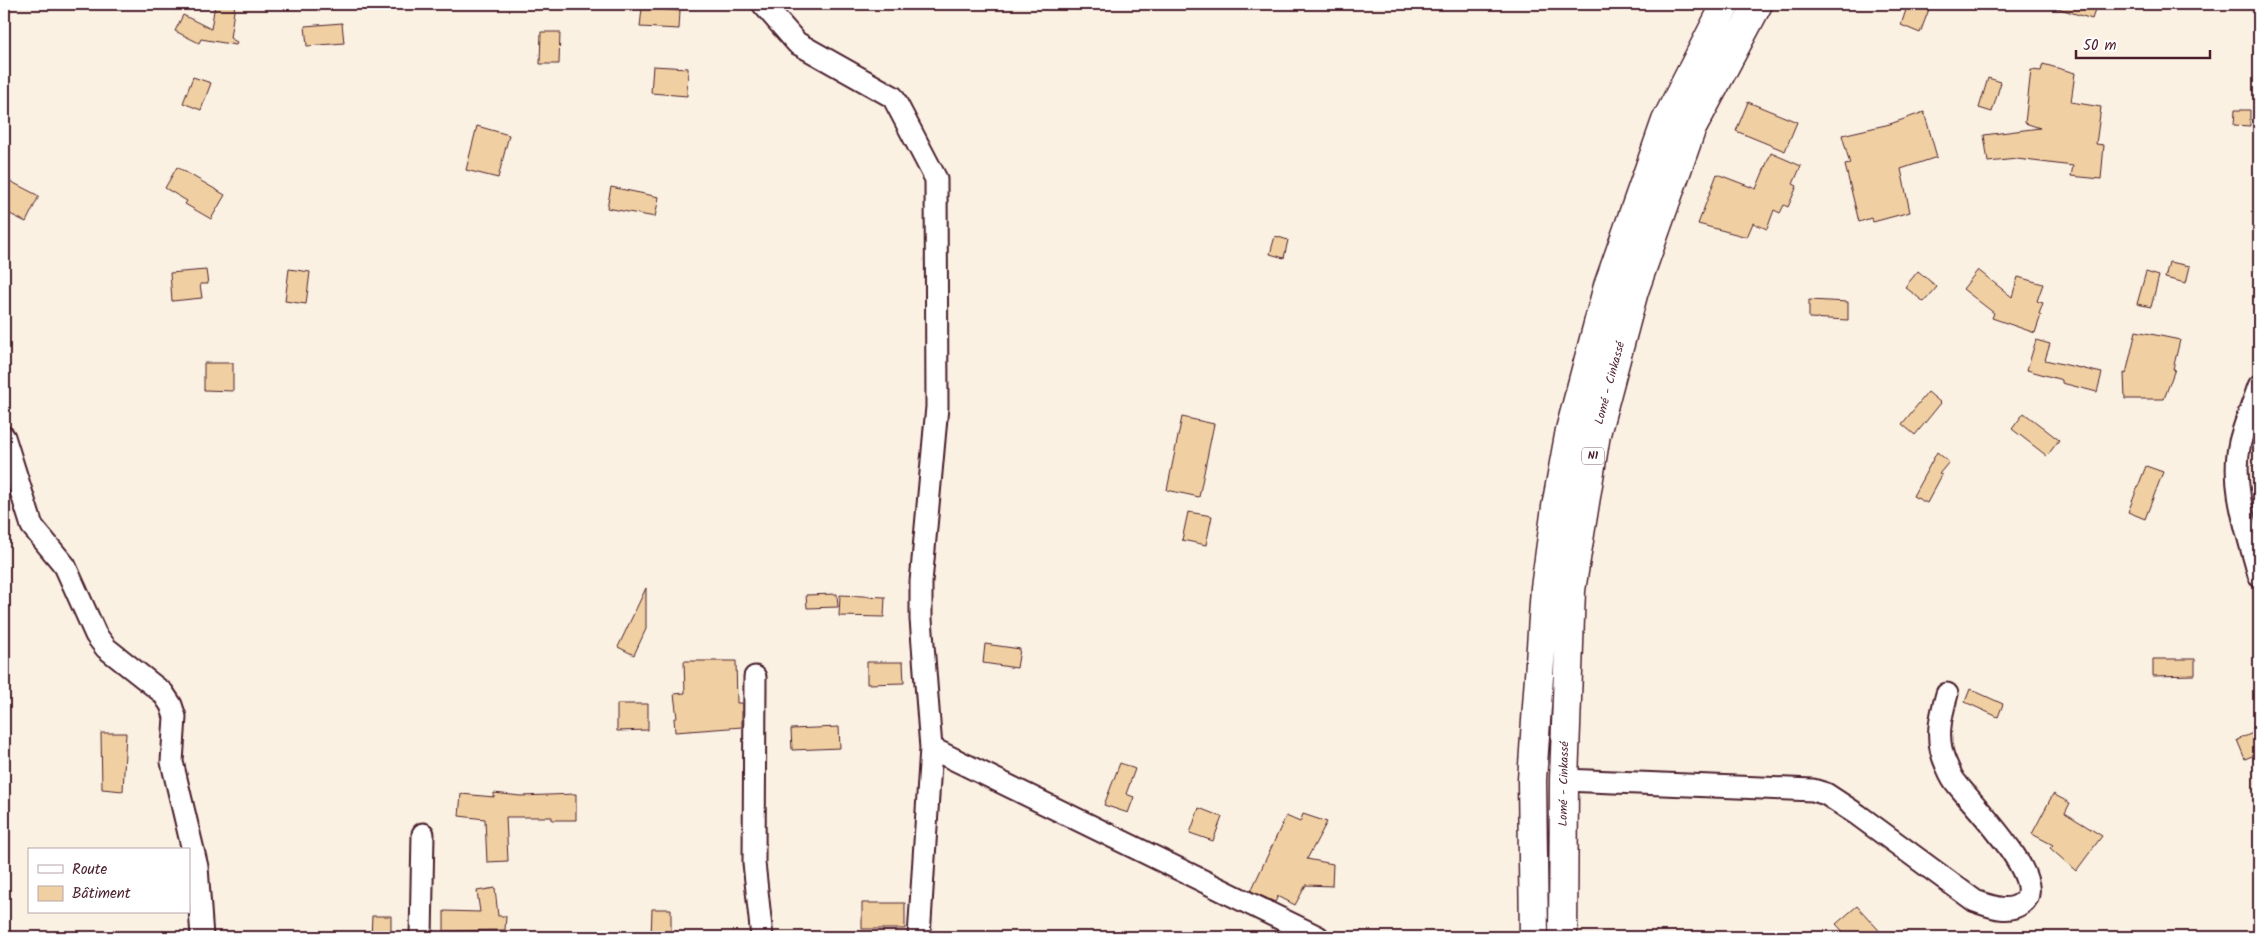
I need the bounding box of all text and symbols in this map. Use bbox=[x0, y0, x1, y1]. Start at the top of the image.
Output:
scale bar bbox=[2076, 28, 2209, 60]
text: 50 m bbox=[2083, 34, 2117, 58]
street label: Lomé - Cinkassé bbox=[1590, 339, 1630, 427]
road number: N1 bbox=[1582, 448, 1604, 464]
street label: Lomé - Cinkassé bbox=[1554, 741, 1574, 827]
legend bbox=[28, 848, 190, 914]
text: Route bbox=[72, 858, 108, 882]
text: Bâtiment bbox=[72, 882, 131, 906]

